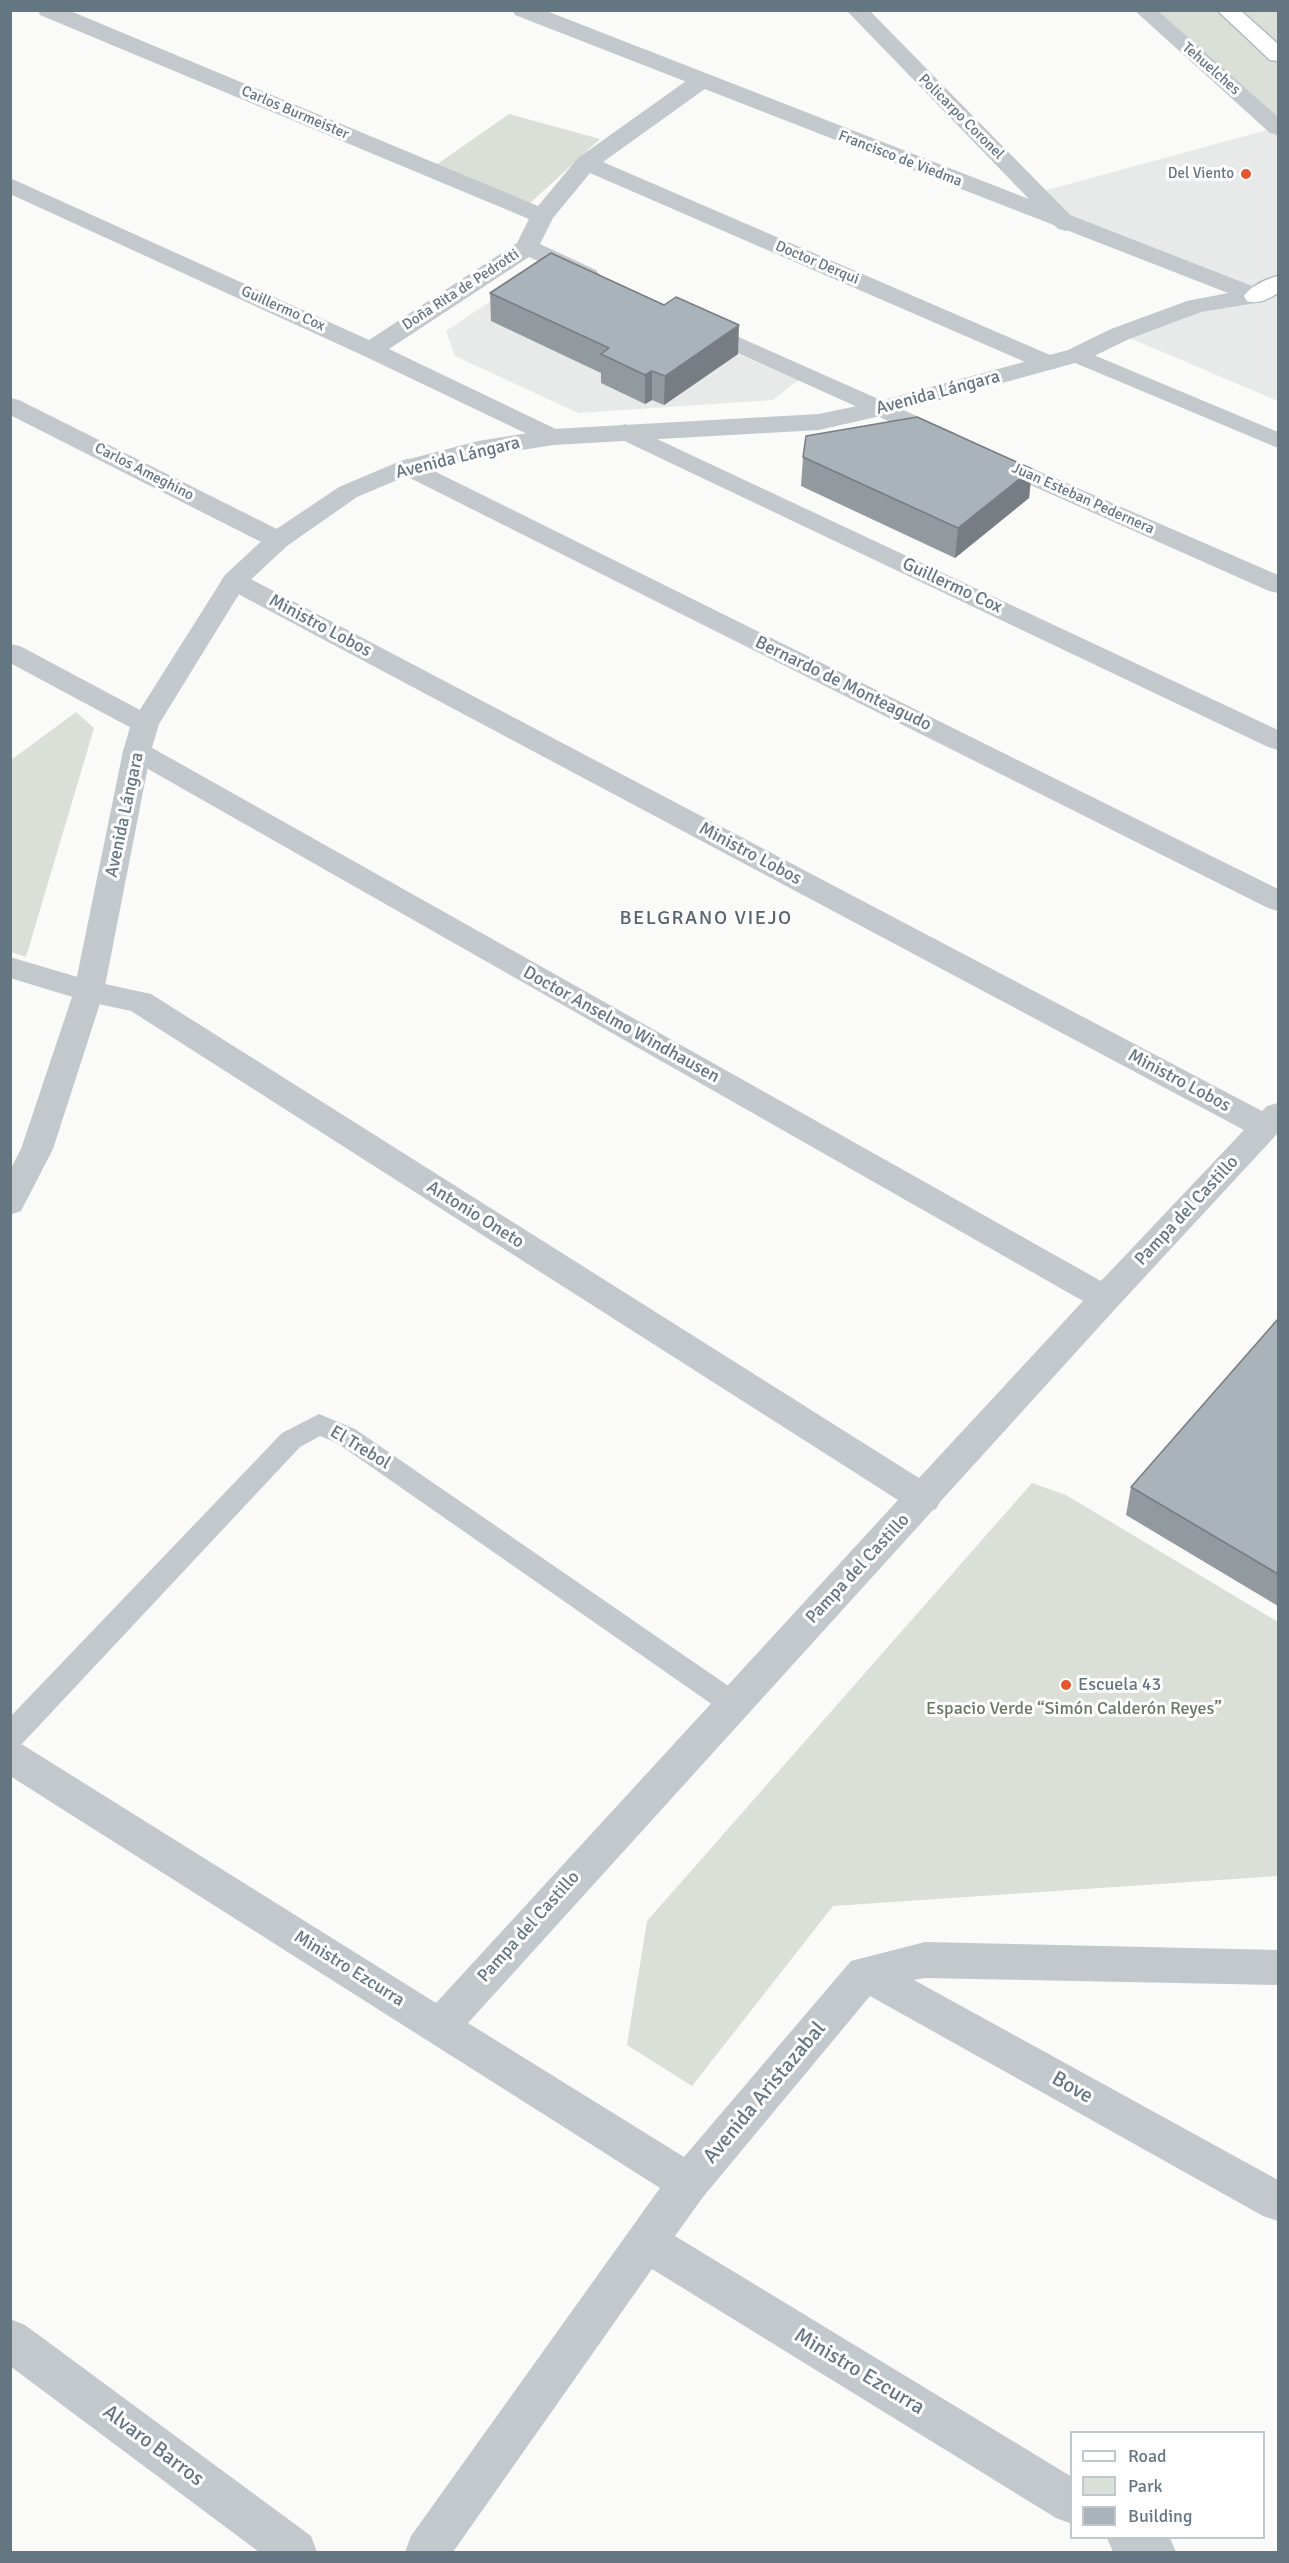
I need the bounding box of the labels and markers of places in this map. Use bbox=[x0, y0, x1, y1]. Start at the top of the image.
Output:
place label: Del Viento bbox=[1168, 165, 1234, 183]
marker: Del Viento bbox=[1239, 167, 1253, 181]
place label: Escuela 43 bbox=[1078, 1674, 1161, 1696]
marker: Escuela 43 bbox=[1059, 1678, 1073, 1692]

